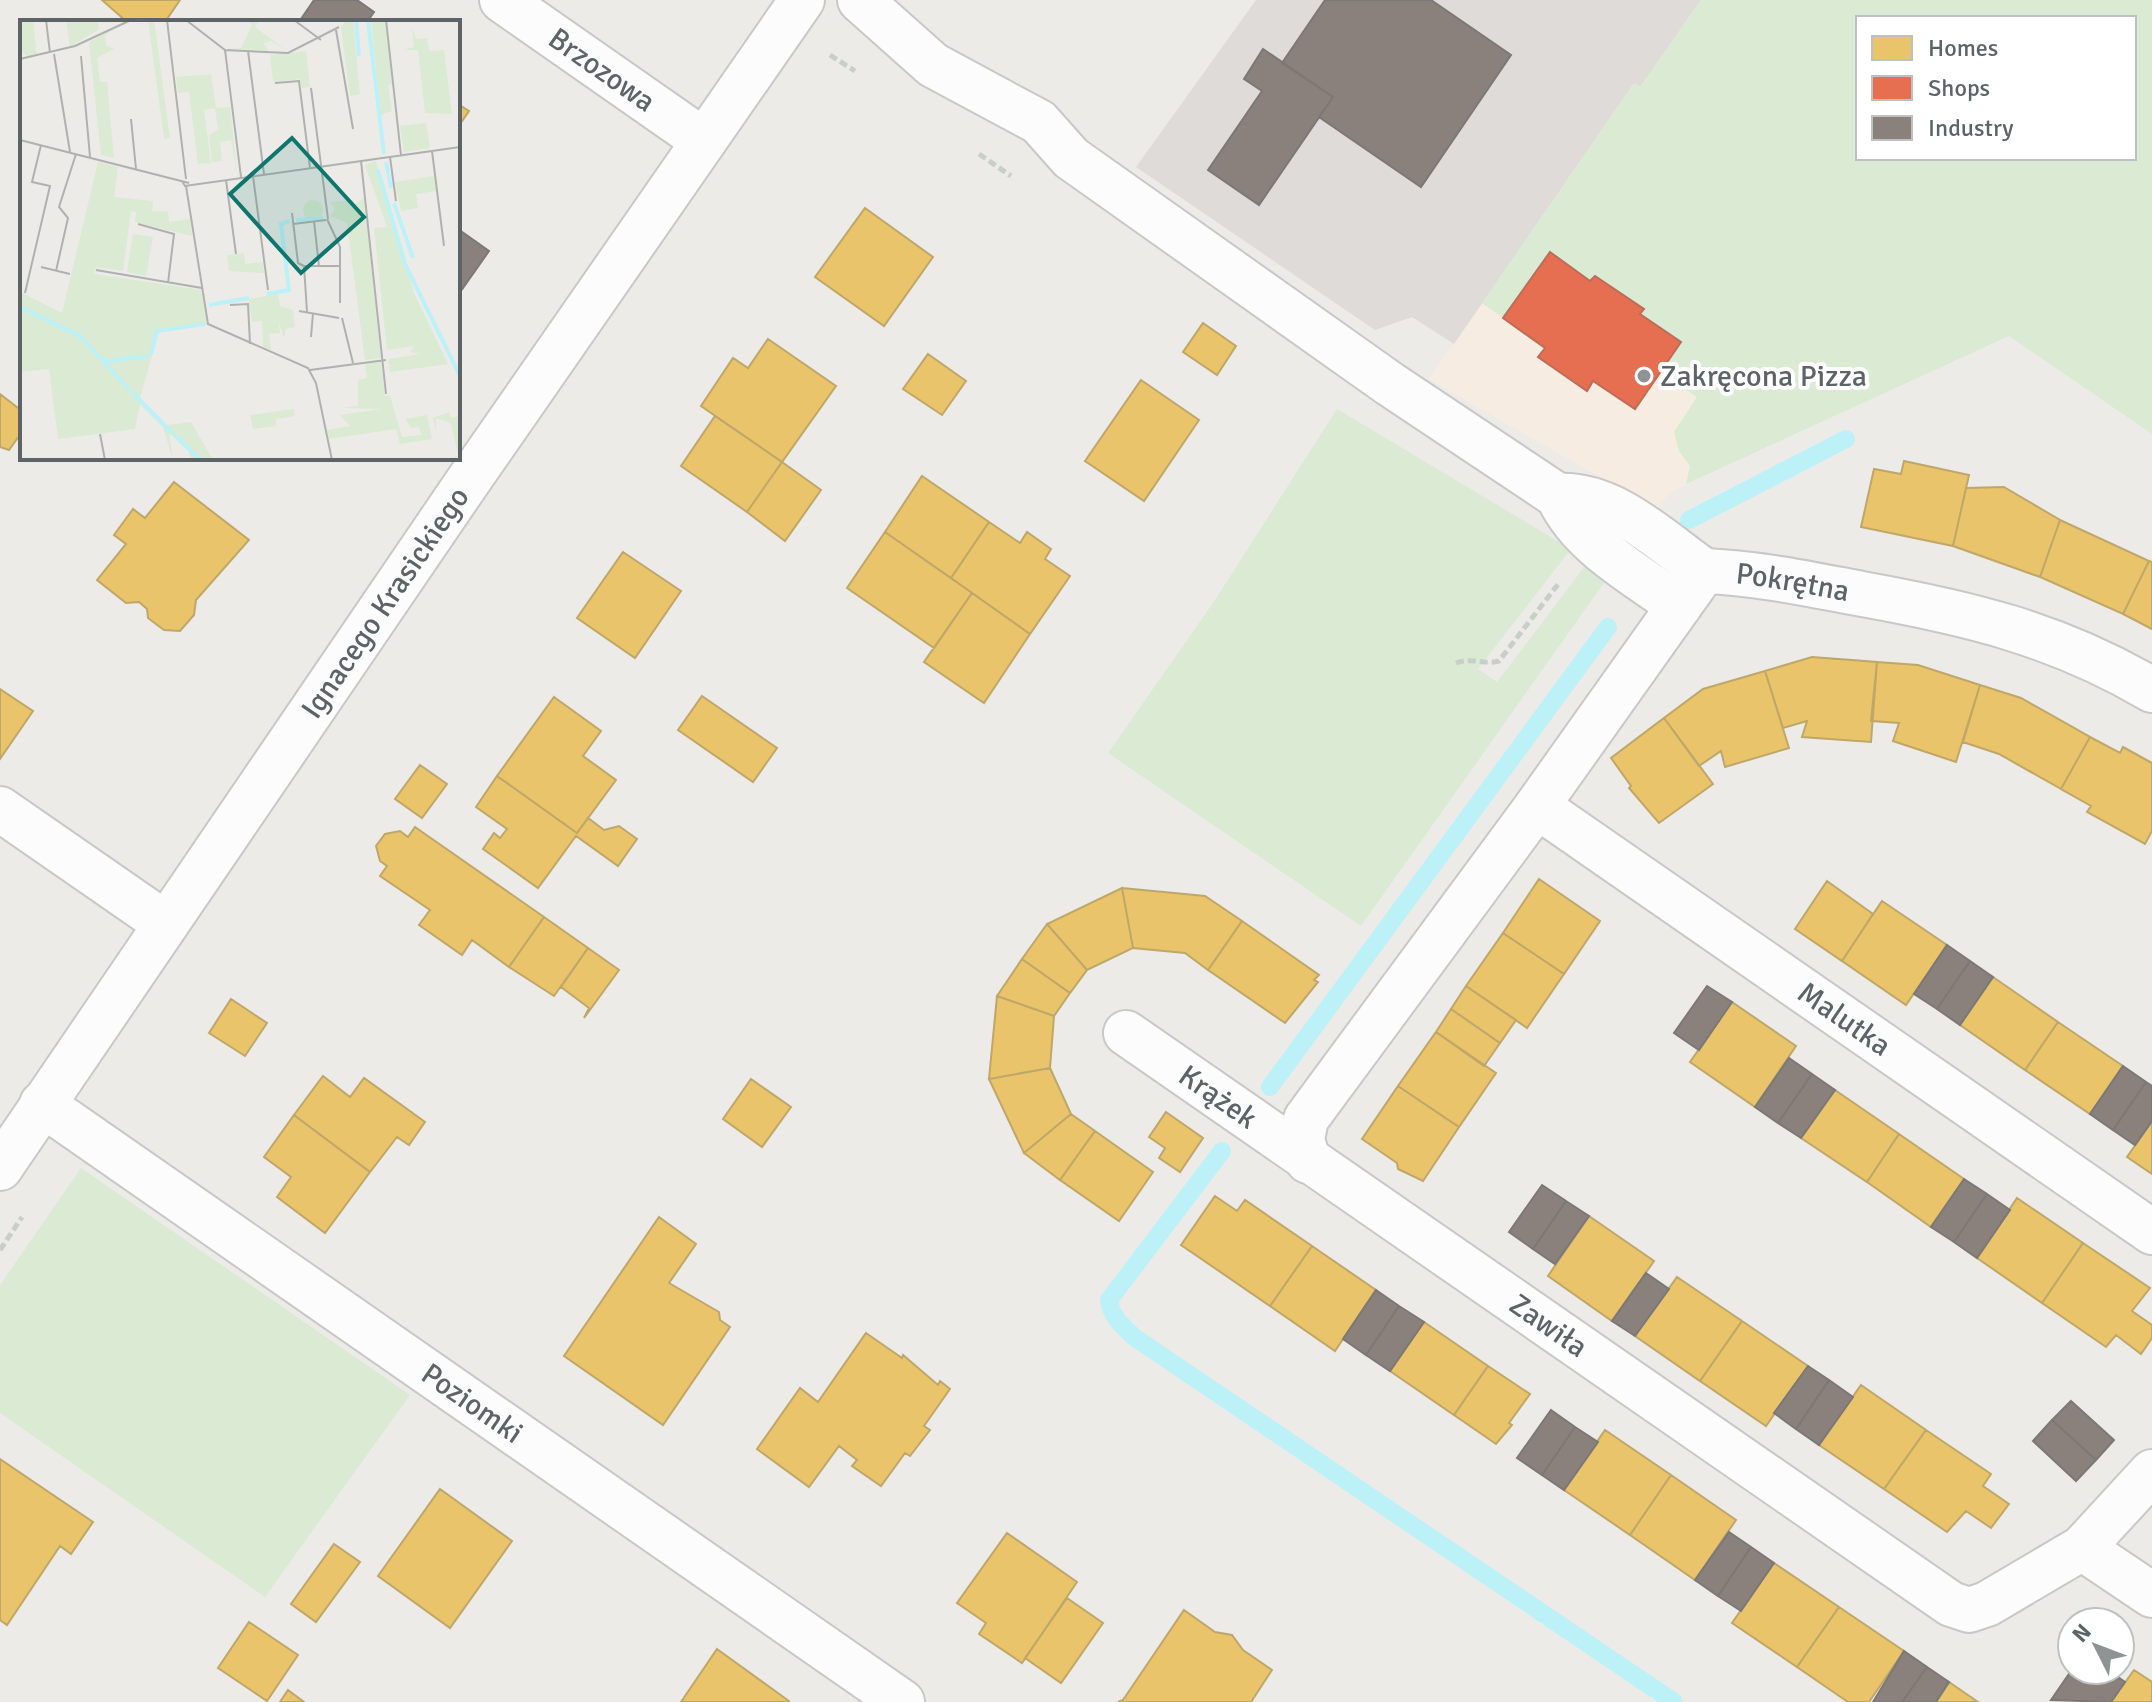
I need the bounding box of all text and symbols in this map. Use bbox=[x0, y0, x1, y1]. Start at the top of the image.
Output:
legend bbox=[1856, 16, 2136, 160]
inset map bbox=[20, 20, 460, 460]
street label: Brzozowa bbox=[541, 20, 662, 120]
text: Homes bbox=[1928, 33, 1998, 63]
text: Shops bbox=[1928, 73, 1990, 103]
text: Industry bbox=[1928, 113, 2014, 143]
place label: Zakręcona Pizza bbox=[1660, 358, 1867, 395]
marker: Zakręcona Pizza bbox=[1635, 367, 1653, 385]
street label: Ignacego Krasickiego bbox=[294, 480, 477, 726]
street label: Pokrętna bbox=[1734, 555, 1852, 610]
street label: Malutka bbox=[1790, 974, 1898, 1065]
street label: Krążek bbox=[1171, 1057, 1264, 1137]
street label: Zawiła bbox=[1502, 1286, 1595, 1366]
street label: Poziomki bbox=[414, 1355, 530, 1452]
north arrow bbox=[2056, 1606, 2136, 1686]
text: N bbox=[2066, 1618, 2097, 1648]

